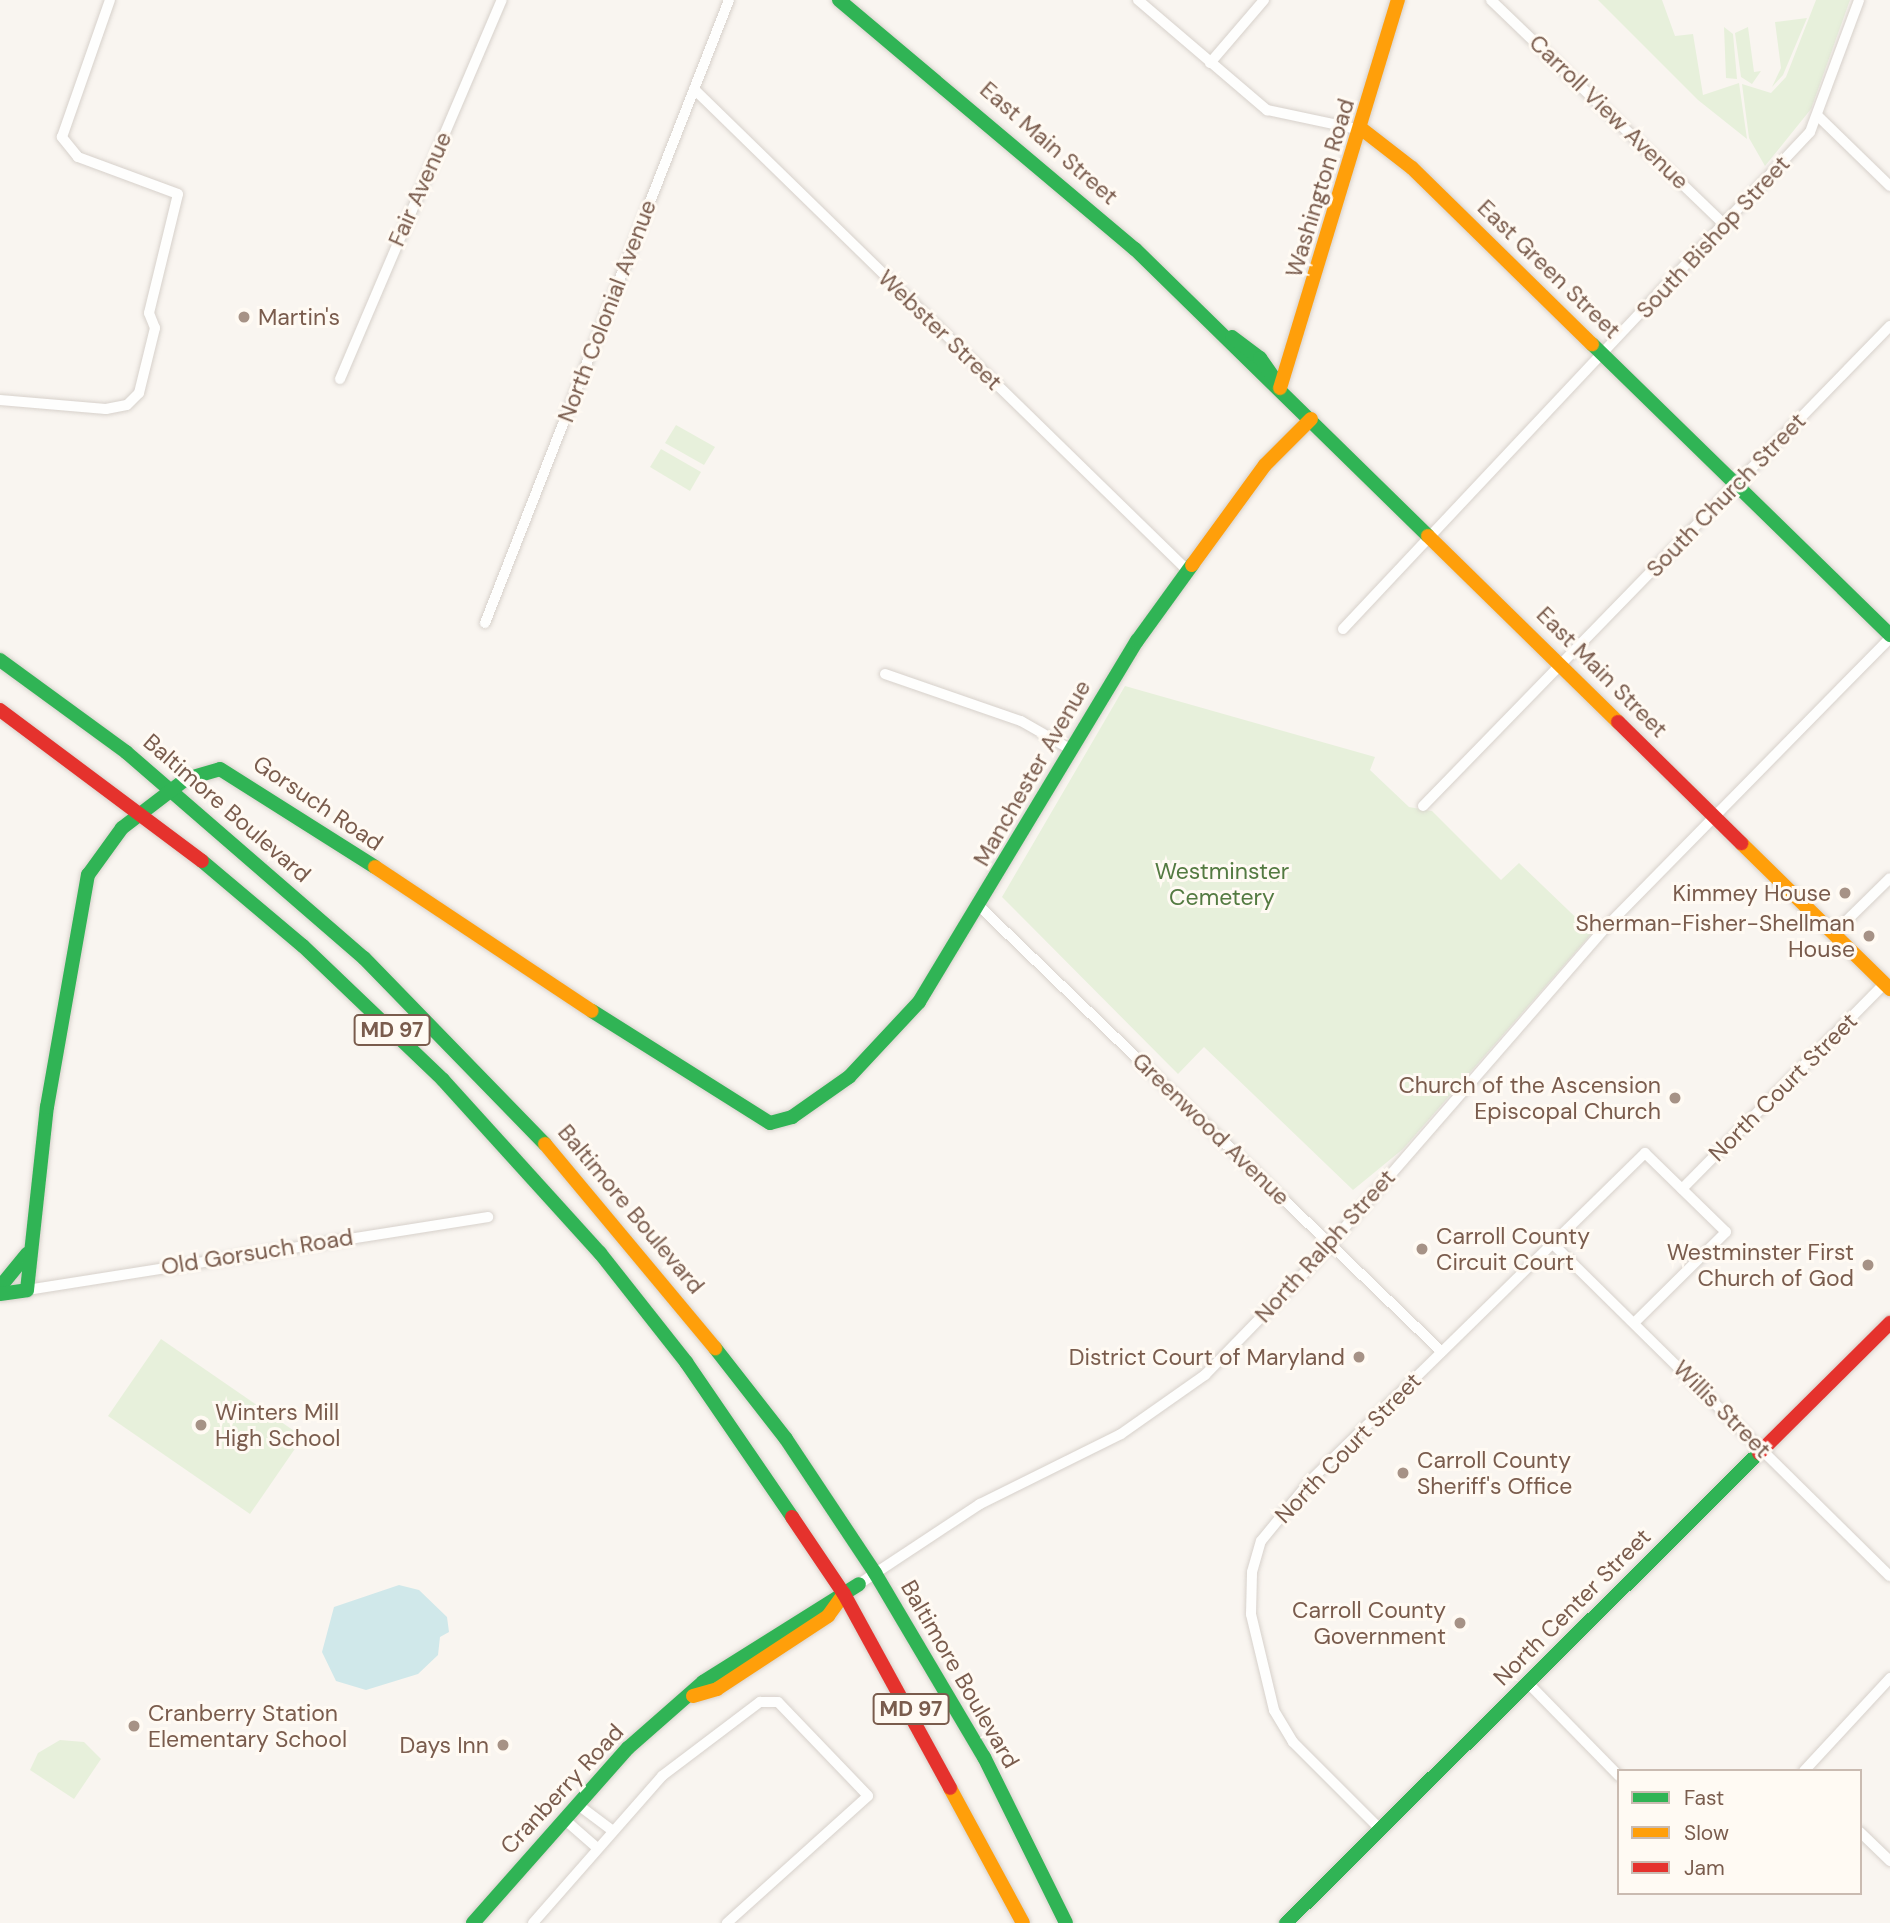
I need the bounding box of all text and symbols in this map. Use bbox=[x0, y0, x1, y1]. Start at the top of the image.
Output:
street label: Carroll View Avenue bbox=[1524, 29, 1694, 195]
street label: East Main Street bbox=[974, 76, 1124, 210]
street label: Washington Road bbox=[1280, 95, 1360, 281]
street label: Fair Avenue bbox=[383, 128, 457, 250]
street label: South Bishop Street bbox=[1631, 150, 1795, 324]
street label: East Green Street bbox=[1472, 194, 1626, 344]
street label: North Colonial Avenue bbox=[552, 196, 662, 426]
street label: Webster Street bbox=[872, 264, 1008, 396]
place label: Martin's bbox=[258, 303, 340, 331]
marker: Martin's bbox=[236, 309, 252, 325]
street label: South Church Street bbox=[1641, 407, 1811, 583]
street label: East Main Street bbox=[1531, 601, 1673, 743]
street label: Manchester Avenue bbox=[968, 675, 1096, 871]
street label: Baltimore Boulevard bbox=[138, 728, 316, 888]
street label: Gorsuch Road bbox=[248, 750, 388, 856]
park label: Westminster Cemetery bbox=[1155, 857, 1289, 911]
place label: Kimmey House bbox=[1672, 879, 1831, 907]
marker: Kimmey House bbox=[1837, 885, 1853, 901]
place label: Sherman-Fisher-Shellman House bbox=[1576, 909, 1855, 963]
marker: Sherman-Fisher-Shellman House bbox=[1861, 928, 1877, 944]
street label: North Court Street bbox=[1703, 1007, 1863, 1167]
road number: MD 97 bbox=[354, 1012, 430, 1048]
street label: Greenwood Avenue bbox=[1127, 1047, 1295, 1211]
place label: Church of the Ascension Episcopal Church bbox=[1398, 1071, 1661, 1125]
marker: Church of the Ascension Episcopal Church bbox=[1667, 1090, 1683, 1106]
street label: Baltimore Boulevard bbox=[552, 1119, 710, 1299]
street label: North Ralph Street bbox=[1249, 1164, 1401, 1328]
place label: Carroll County Circuit Court bbox=[1436, 1222, 1590, 1276]
street label: Old Gorsuch Road bbox=[159, 1223, 355, 1281]
place label: Westminster First Church of God bbox=[1667, 1238, 1854, 1292]
marker: Carroll County Circuit Court bbox=[1414, 1241, 1430, 1257]
marker: Westminster First Church of God bbox=[1860, 1257, 1876, 1273]
place label: District Court of Maryland bbox=[1069, 1343, 1345, 1371]
marker: District Court of Maryland bbox=[1351, 1349, 1367, 1365]
street label: Willis Street bbox=[1668, 1355, 1776, 1463]
street label: North Court Street bbox=[1269, 1367, 1427, 1529]
place label: Winters Mill High School bbox=[215, 1398, 340, 1452]
marker: Winters Mill High School bbox=[193, 1417, 209, 1433]
place label: Carroll County Sheriff's Office bbox=[1417, 1446, 1572, 1500]
marker: Carroll County Sheriff's Office bbox=[1395, 1465, 1411, 1481]
street label: North Center Street bbox=[1488, 1523, 1656, 1691]
street label: Baltimore Boulevard bbox=[895, 1575, 1025, 1773]
place label: Carroll County Government bbox=[1292, 1596, 1446, 1650]
marker: Carroll County Government bbox=[1452, 1615, 1468, 1631]
road number: MD 97 bbox=[872, 1692, 950, 1726]
place label: Cranberry Station Elementary School bbox=[148, 1699, 347, 1753]
marker: Cranberry Station Elementary School bbox=[126, 1718, 142, 1734]
street label: Cranberry Road bbox=[495, 1718, 629, 1860]
place label: Days Inn bbox=[399, 1731, 489, 1759]
marker: Days Inn bbox=[495, 1737, 511, 1753]
legend bbox=[1617, 1769, 1862, 1895]
text: Fast bbox=[1684, 1784, 1724, 1812]
text: Slow bbox=[1684, 1819, 1729, 1847]
text: Jam bbox=[1684, 1854, 1725, 1882]

